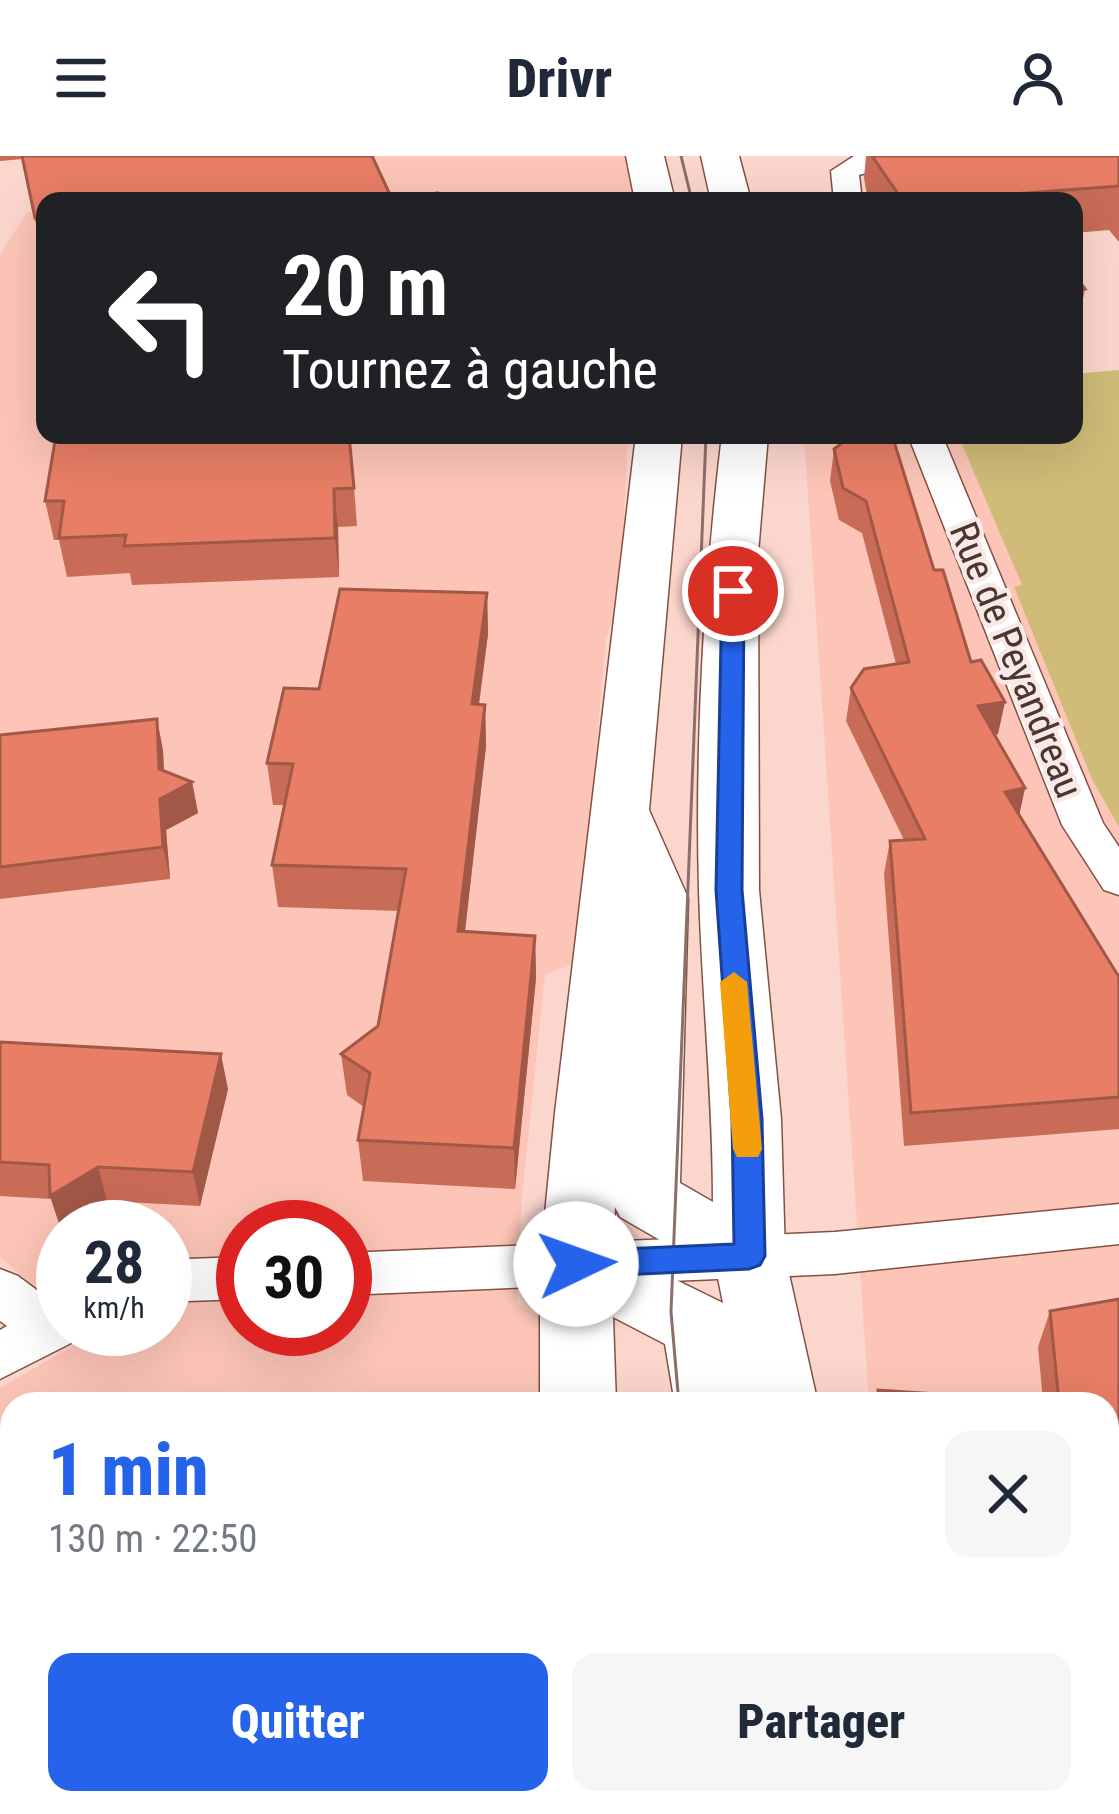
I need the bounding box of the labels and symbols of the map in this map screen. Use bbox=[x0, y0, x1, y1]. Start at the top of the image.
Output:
street label: Rue de Peyandreau bbox=[940, 516, 1092, 804]
pin bbox=[682, 540, 784, 642]
speed limit sign: 30 bbox=[216, 1200, 372, 1356]
position arrow bbox=[513, 1201, 639, 1327]

